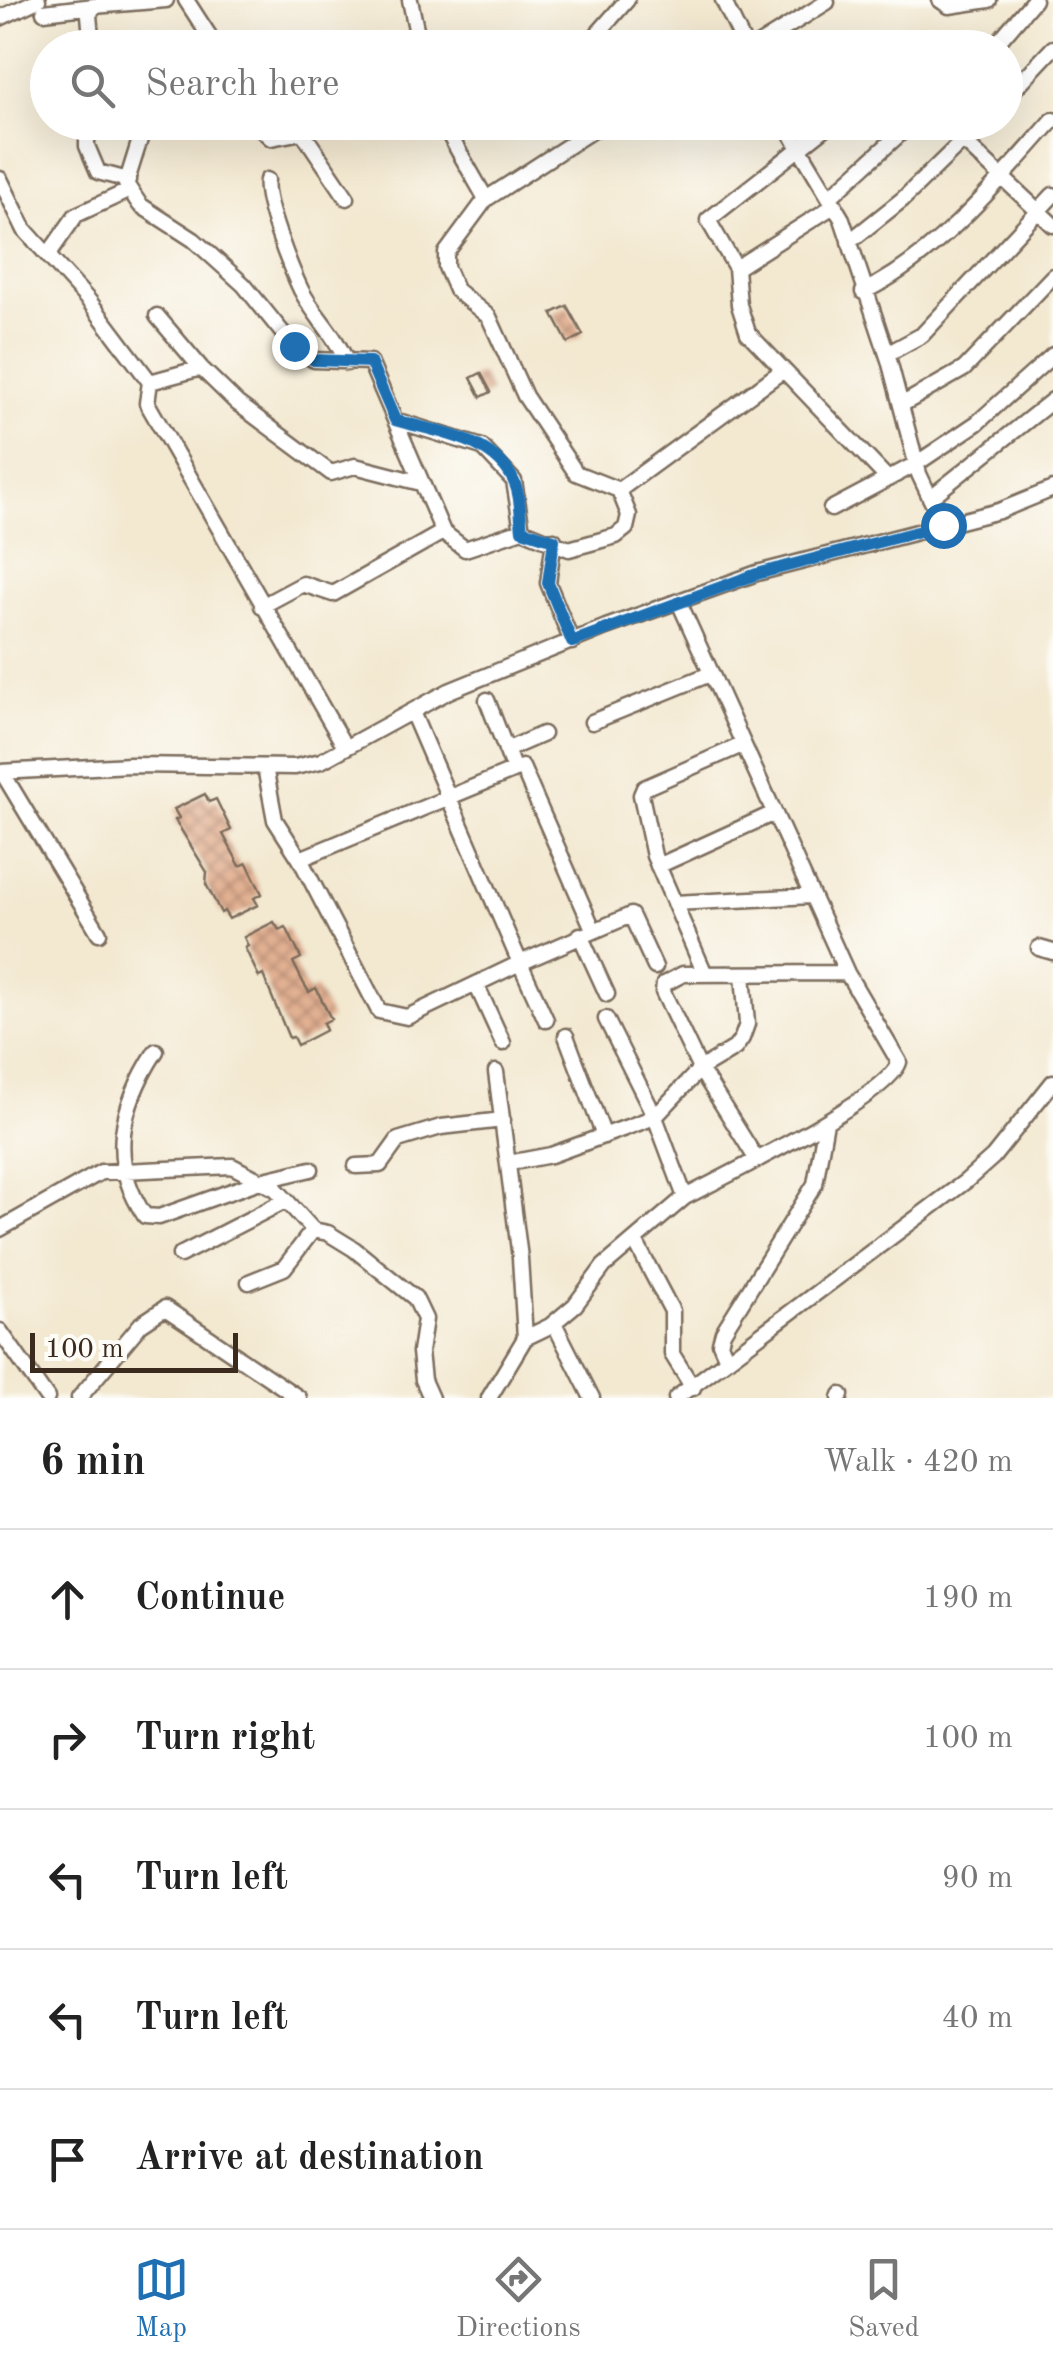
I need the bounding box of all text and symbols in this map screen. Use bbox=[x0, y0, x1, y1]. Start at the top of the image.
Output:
search box bbox=[30, 30, 1023, 140]
icon: search bbox=[65, 58, 120, 113]
text: Search here bbox=[145, 66, 340, 104]
route end bbox=[272, 324, 318, 370]
route start bbox=[921, 503, 967, 549]
scale bar bbox=[30, 1328, 238, 1372]
text: 100 m bbox=[45, 1336, 124, 1364]
text: 6 min bbox=[40, 1442, 146, 1484]
text: Walk · 420 m bbox=[823, 1447, 1013, 1479]
icon: ahead bbox=[40, 1572, 95, 1627]
text: Continue bbox=[135, 1580, 285, 1618]
text: 190 m bbox=[923, 1583, 1013, 1615]
icon: right bbox=[40, 1712, 95, 1767]
text: Turn right bbox=[135, 1720, 315, 1758]
text: 100 m bbox=[923, 1723, 1013, 1755]
icon: left bbox=[40, 1852, 95, 1907]
text: Turn left bbox=[135, 1860, 288, 1898]
text: 90 m bbox=[942, 1863, 1013, 1895]
icon: left bbox=[40, 1992, 95, 2047]
text: Turn left bbox=[135, 2000, 288, 2038]
text: 40 m bbox=[942, 2003, 1013, 2035]
icon: arrive bbox=[40, 2132, 95, 2187]
text: Arrive at destination bbox=[135, 2140, 484, 2178]
tab: Map bbox=[134, 2252, 189, 2347]
tab: Directions bbox=[456, 2252, 581, 2347]
tab: Saved bbox=[848, 2252, 919, 2347]

